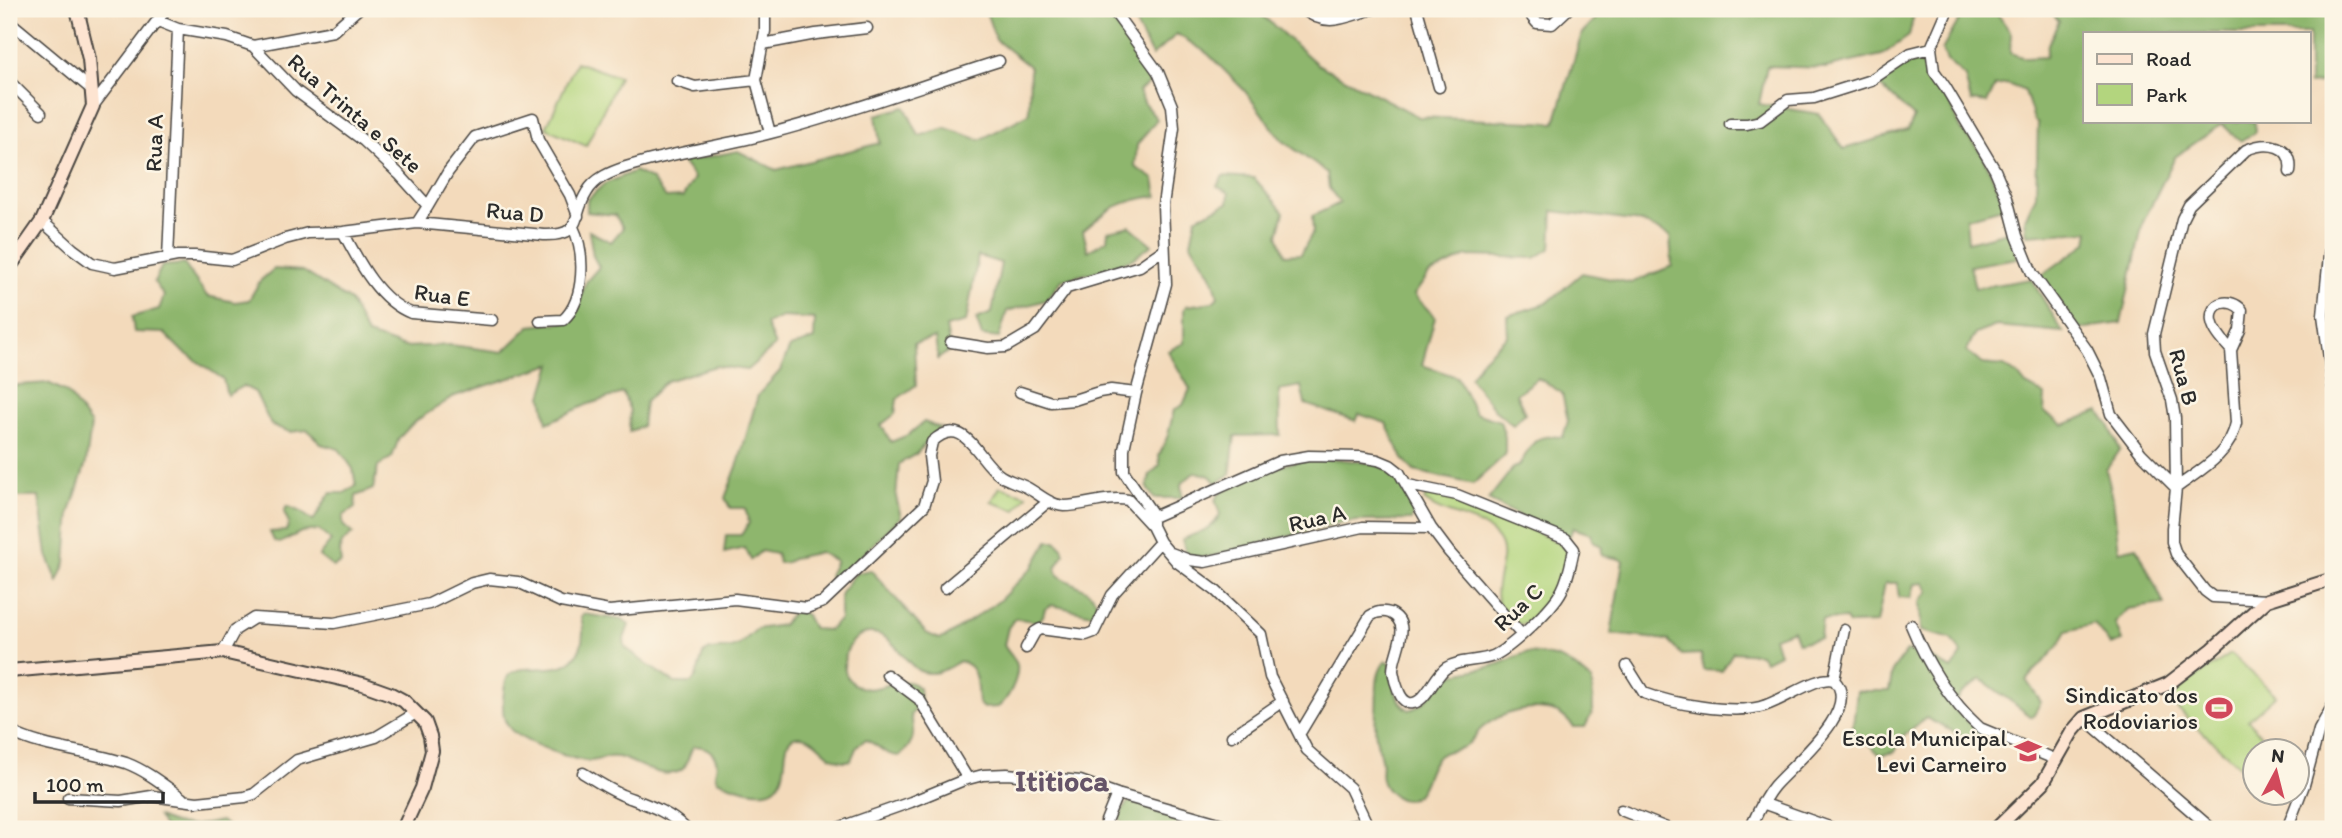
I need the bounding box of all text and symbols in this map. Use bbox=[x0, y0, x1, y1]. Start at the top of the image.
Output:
legend bbox=[2083, 32, 2310, 122]
text: Road bbox=[2146, 46, 2192, 71]
street label: Rua Trinta e Sete bbox=[282, 47, 428, 179]
text: Park bbox=[2146, 82, 2188, 107]
street label: Rua A bbox=[139, 113, 169, 172]
street label: Rua D bbox=[485, 196, 545, 228]
street label: Rua E bbox=[412, 277, 472, 313]
street label: Rua B bbox=[2163, 346, 2205, 408]
street label: Rua A bbox=[1286, 498, 1349, 538]
street label: Rua C bbox=[1487, 577, 1549, 637]
place label: Sindicato dos Rodoviarios bbox=[2065, 681, 2198, 735]
sports icon: Sindicato dos Rodoviarios bbox=[2204, 693, 2234, 723]
place label: Escola Municipal Levi Carneiro bbox=[1842, 724, 2007, 778]
school or university icon: Escola Municipal Levi Carneiro bbox=[2013, 736, 2043, 766]
north arrow bbox=[2240, 736, 2310, 806]
text: N bbox=[2270, 743, 2286, 768]
scale bar bbox=[35, 761, 163, 805]
district label: Ititioca bbox=[1015, 762, 1109, 799]
text: 100 m bbox=[46, 772, 104, 797]

